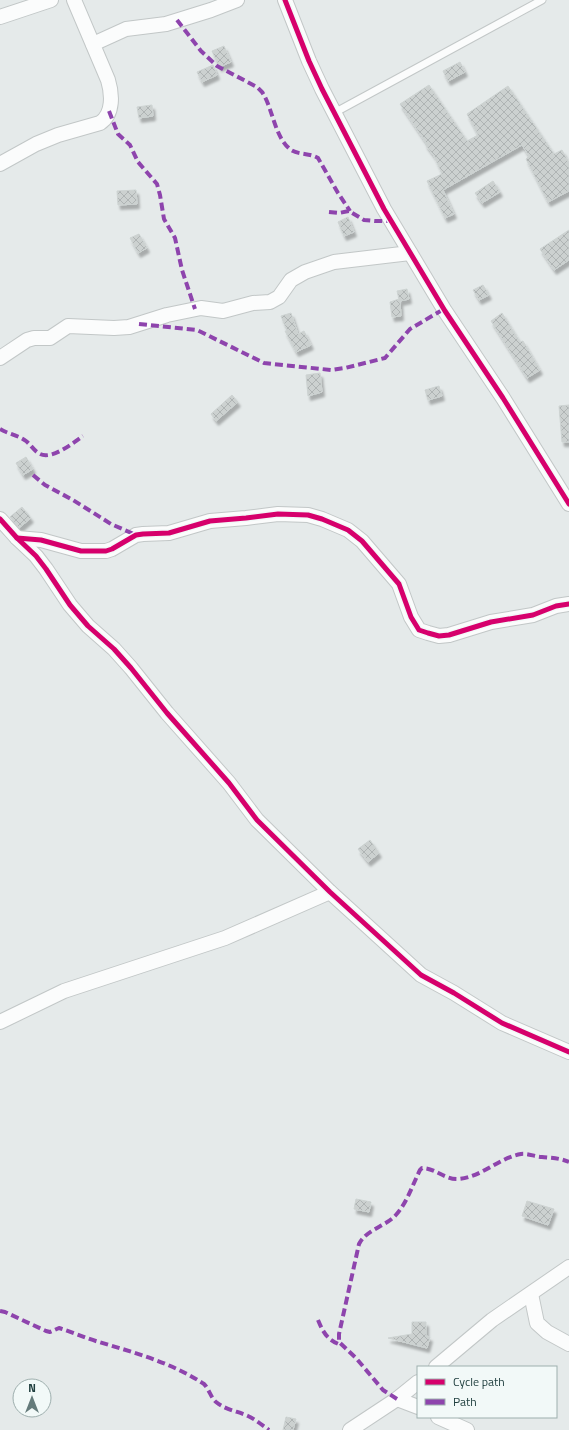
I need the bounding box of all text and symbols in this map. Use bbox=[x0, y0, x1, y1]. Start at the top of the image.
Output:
legend bbox=[417, 1366, 557, 1418]
text: Cycle path bbox=[453, 1372, 505, 1391]
north arrow bbox=[12, 1378, 52, 1418]
text: N bbox=[28, 1380, 36, 1396]
text: Path bbox=[453, 1392, 477, 1411]

